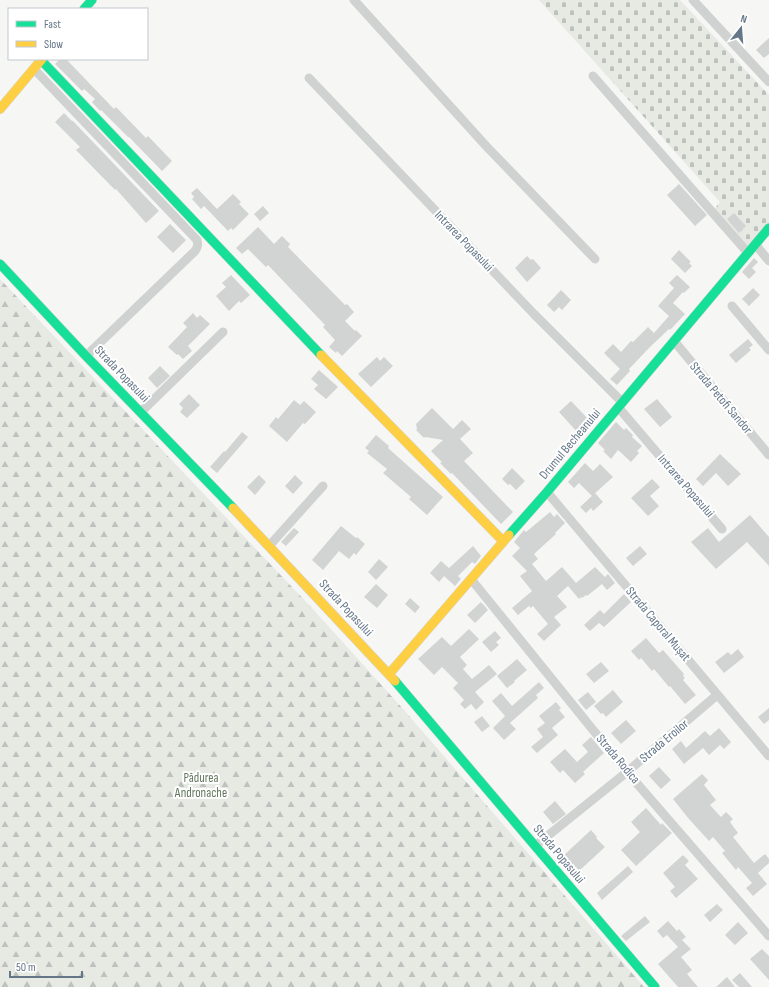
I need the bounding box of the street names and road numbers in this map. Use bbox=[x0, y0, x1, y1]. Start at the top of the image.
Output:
street label: Intrarea Popasului bbox=[431, 207, 497, 275]
street label: Strada Popasului bbox=[91, 342, 153, 406]
street label: Strada Petofi Sandor bbox=[686, 359, 756, 437]
street label: Drumul Becheanului bbox=[536, 405, 604, 483]
street label: Intrarea Popasului bbox=[654, 451, 718, 521]
street label: Strada Popasului bbox=[316, 576, 376, 640]
street label: Strada Caporal Mușat bbox=[622, 584, 694, 664]
street label: Strada Eroilor bbox=[636, 716, 692, 766]
street label: Strada Rodica bbox=[593, 731, 643, 787]
street label: Strada Popasului bbox=[530, 821, 588, 887]

